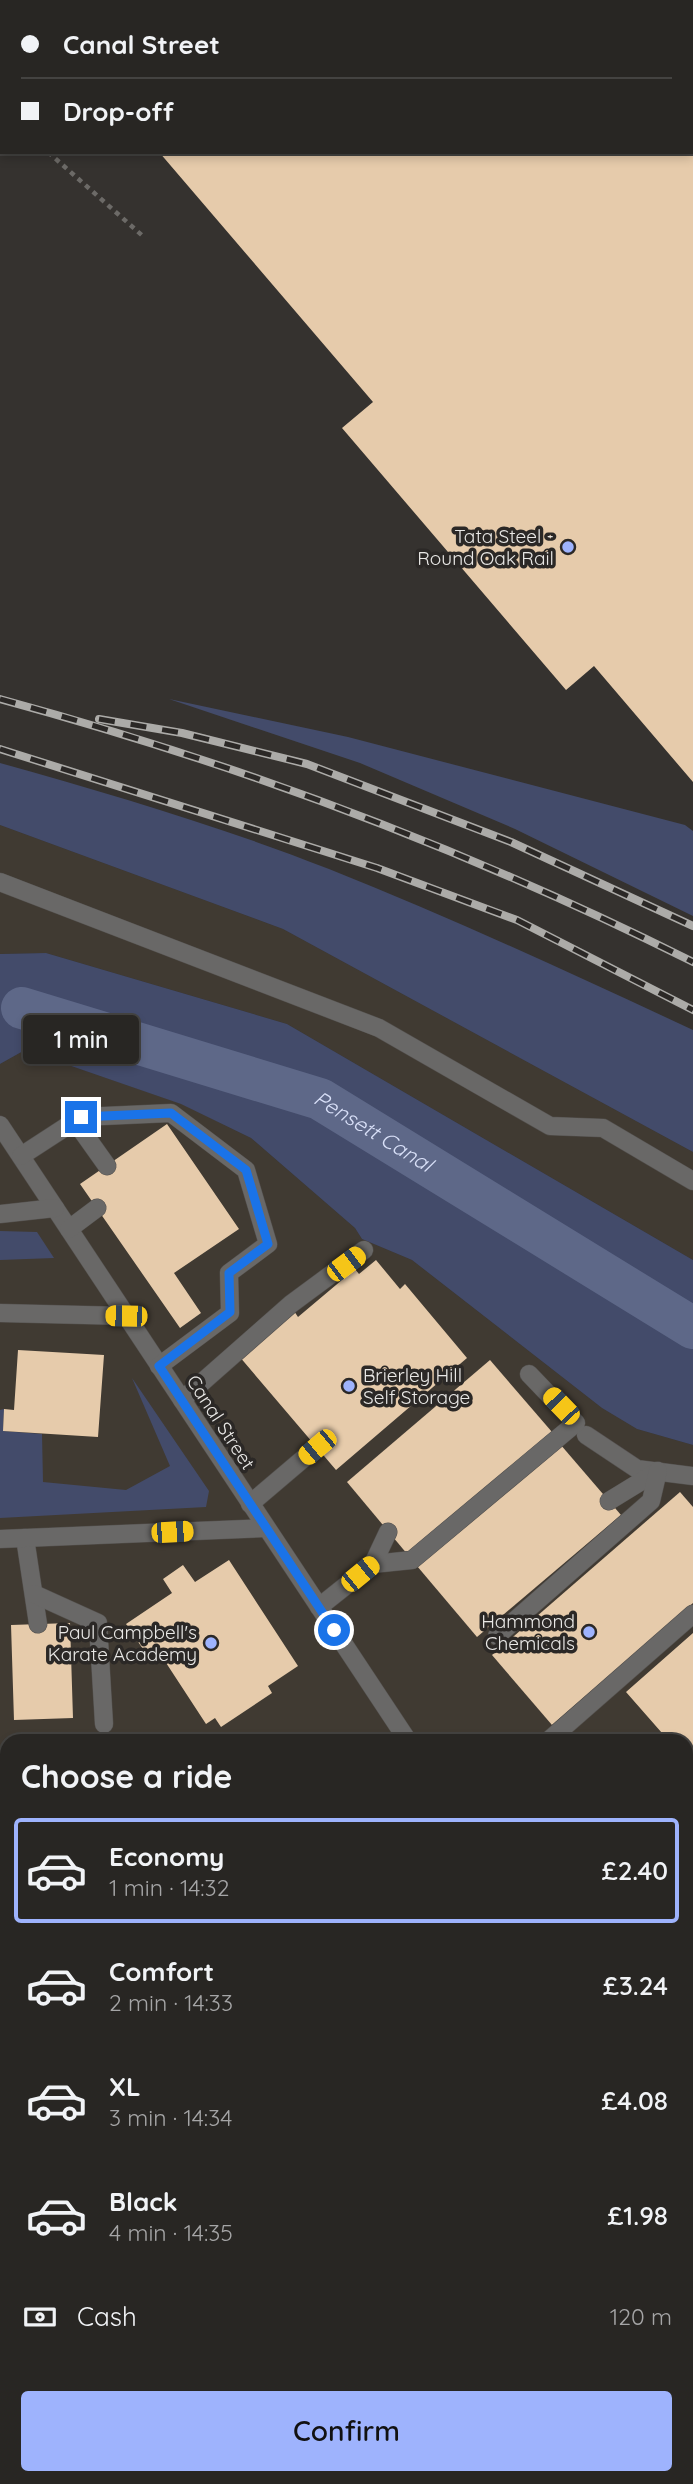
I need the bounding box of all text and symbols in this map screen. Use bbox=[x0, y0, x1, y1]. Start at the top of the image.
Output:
text: Canal Street bbox=[63, 28, 220, 61]
text: Drop-off bbox=[63, 95, 174, 128]
place label: Tata Steel - Round Oak Rail bbox=[417, 524, 554, 570]
marker: Tata Steel - Round Oak Rail bbox=[560, 539, 576, 555]
callout: 1 min bbox=[23, 1016, 139, 1064]
text: 1 min bbox=[53, 1025, 109, 1054]
water label: Pensett Canal bbox=[310, 1085, 440, 1178]
route end bbox=[65, 1101, 97, 1133]
car bbox=[323, 1243, 370, 1285]
car bbox=[105, 1305, 148, 1327]
place label: Brierley Hill Self Storage bbox=[363, 1363, 470, 1409]
street label: Canal Street bbox=[182, 1370, 260, 1474]
marker: Brierley Hill Self Storage bbox=[341, 1378, 357, 1394]
car bbox=[539, 1384, 584, 1428]
car bbox=[295, 1425, 340, 1469]
car bbox=[151, 1520, 194, 1544]
car bbox=[338, 1553, 383, 1595]
place label: Hammond Chemicals bbox=[481, 1609, 575, 1655]
route start bbox=[318, 1614, 350, 1646]
place label: Paul Campbell's Karate Academy bbox=[48, 1620, 197, 1666]
marker: Hammond Chemicals bbox=[581, 1624, 597, 1640]
marker: Paul Campbell's Karate Academy bbox=[203, 1635, 219, 1651]
text: Choose a ride bbox=[21, 1756, 233, 1796]
icon: car bbox=[25, 1839, 88, 1902]
text: Economy bbox=[109, 1840, 224, 1873]
text: £2.40 bbox=[602, 1854, 668, 1887]
text: 1 min · 14:32 bbox=[109, 1873, 229, 1902]
icon: car bbox=[25, 1954, 88, 2017]
text: Comfort bbox=[109, 1955, 214, 1988]
text: £3.24 bbox=[603, 1969, 668, 2002]
text: 2 min · 14:33 bbox=[109, 1988, 233, 2017]
icon: car bbox=[25, 2069, 88, 2132]
text: XL bbox=[109, 2070, 141, 2103]
text: £4.08 bbox=[601, 2084, 668, 2117]
text: 3 min · 14:34 bbox=[109, 2103, 232, 2132]
icon: car bbox=[25, 2184, 88, 2247]
text: Black bbox=[109, 2185, 178, 2218]
text: £1.98 bbox=[607, 2199, 668, 2232]
text: 4 min · 14:35 bbox=[109, 2218, 233, 2247]
icon: cash bbox=[21, 2298, 59, 2336]
text: Cash bbox=[77, 2300, 137, 2333]
text: 120 m bbox=[610, 2302, 672, 2331]
button: Confirm bbox=[21, 2391, 672, 2471]

